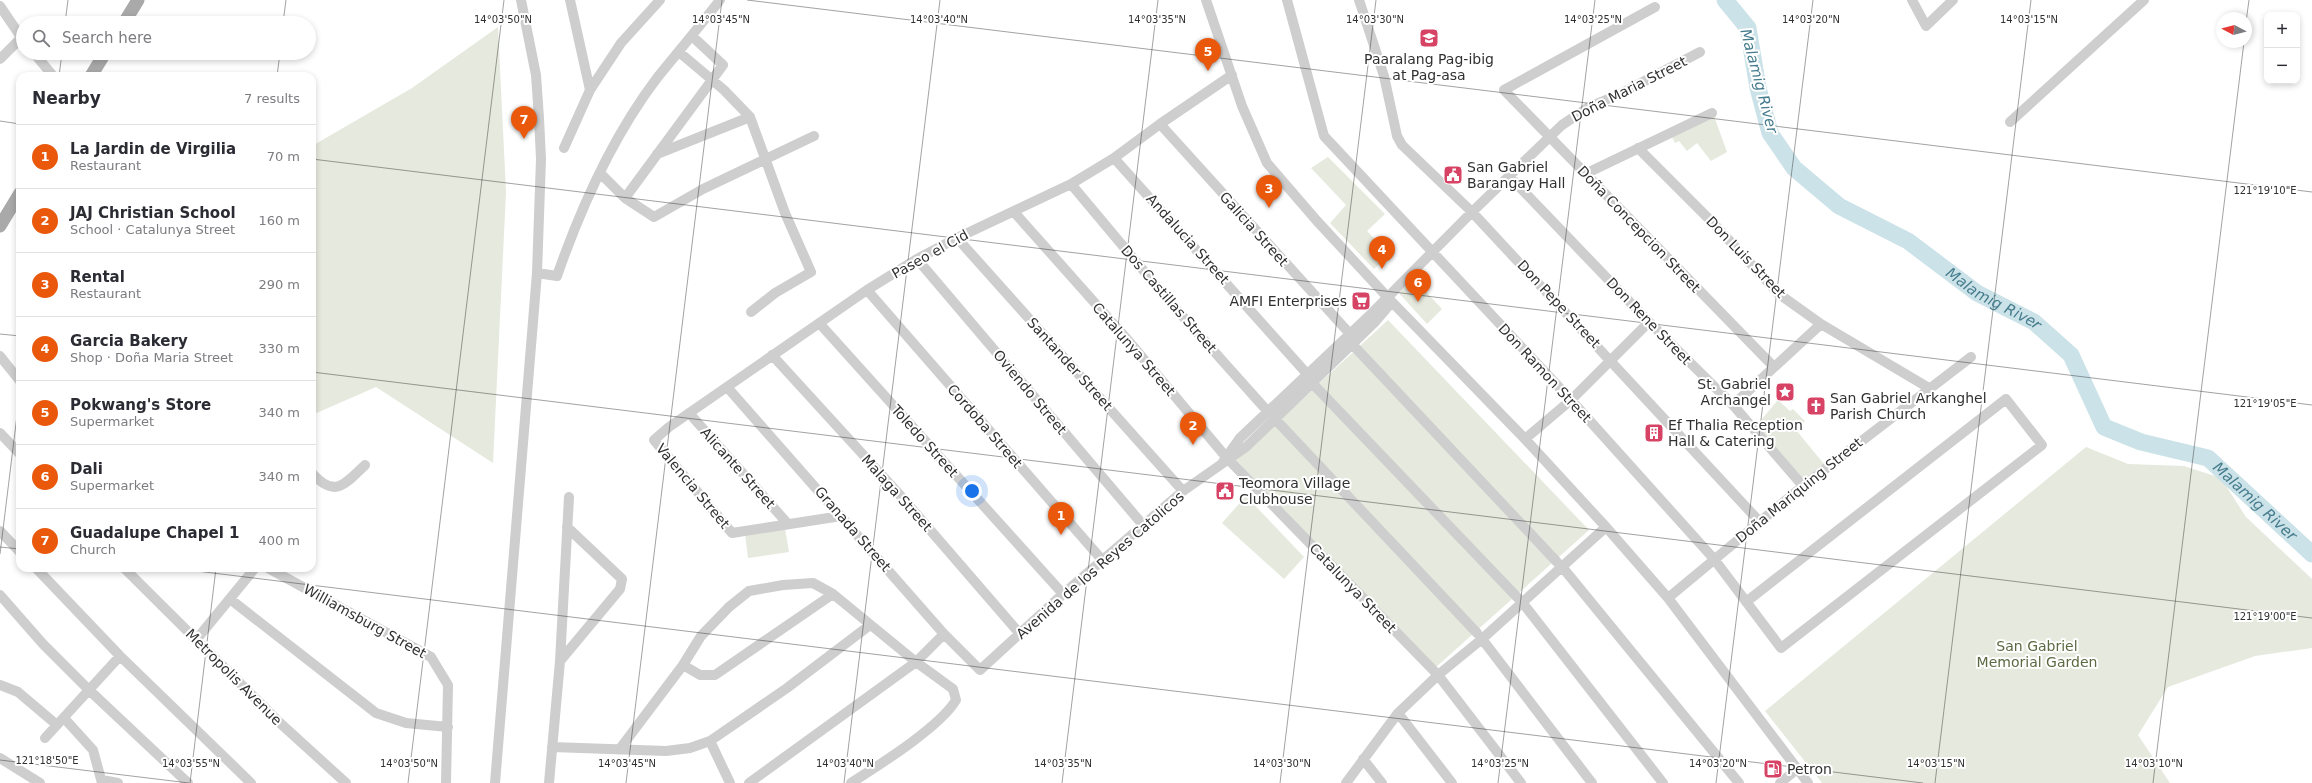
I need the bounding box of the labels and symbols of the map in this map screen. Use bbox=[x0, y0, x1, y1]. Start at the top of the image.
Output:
north arrow bbox=[2216, 12, 2252, 48]
text: 14°03'50"N bbox=[474, 14, 532, 25]
text: 14°03'45"N bbox=[692, 14, 750, 25]
text: 14°03'40"N bbox=[910, 14, 968, 25]
text: 14°03'35"N bbox=[1128, 14, 1186, 25]
text: 14°03'30"N bbox=[1346, 14, 1404, 25]
text: 14°03'25"N bbox=[1564, 14, 1622, 25]
text: 14°03'20"N bbox=[1782, 14, 1840, 25]
text: 14°03'15"N bbox=[2000, 14, 2058, 25]
school or university icon: Paaralang Pag-ibig at Pag-asa bbox=[1418, 27, 1440, 49]
water label: Malamig River bbox=[1736, 27, 1782, 136]
pin: 5 bbox=[1195, 38, 1221, 71]
place label: Paaralang Pag-ibig at Pag-asa bbox=[1364, 51, 1494, 83]
street label: Doña Maria Street bbox=[1569, 53, 1690, 125]
pin: 7 bbox=[511, 106, 537, 139]
place label: San Gabriel Barangay Hall bbox=[1467, 159, 1565, 191]
street label: Doña Concepcion Street bbox=[1574, 162, 1704, 296]
public building icon: San Gabriel Barangay Hall bbox=[1442, 164, 1464, 186]
pin: 3 bbox=[1256, 175, 1282, 208]
text: 121°19'10"E bbox=[2233, 185, 2297, 196]
street label: Galicia Street bbox=[1216, 189, 1292, 270]
street label: Andalucia Street bbox=[1143, 191, 1233, 288]
street label: Don Luis Street bbox=[1703, 213, 1789, 302]
street label: Paseo el Cid bbox=[889, 226, 971, 282]
pin: 4 bbox=[1369, 236, 1395, 269]
street label: Dos Castillas Street bbox=[1118, 242, 1220, 356]
street label: Don Pepe Street bbox=[1514, 257, 1604, 351]
water label: Malamig River bbox=[1942, 264, 2046, 334]
pin: 6 bbox=[1405, 269, 1431, 302]
street label: Don Rene Street bbox=[1603, 274, 1695, 368]
supermarket icon: AMFI Enterprises bbox=[1350, 290, 1372, 312]
place label: AMFI Enterprises bbox=[1229, 293, 1347, 309]
street label: Catalunya Street bbox=[1089, 299, 1179, 399]
street label: Santander Street bbox=[1024, 314, 1116, 414]
street label: Don Ramon Street bbox=[1495, 320, 1595, 426]
street label: Oviendo Street bbox=[990, 347, 1070, 438]
place label: St. Gabriel Archangel bbox=[1697, 376, 1771, 408]
street label: Cordoba Street bbox=[944, 381, 1026, 472]
place icon: St. Gabriel Archangel bbox=[1774, 381, 1796, 403]
place label: San Gabriel Arkanghel Parish Church bbox=[1830, 390, 1987, 422]
church icon: San Gabriel Arkanghel Parish Church bbox=[1805, 395, 1827, 417]
text: 121°19'05"E bbox=[2233, 398, 2297, 409]
street label: Toledo Street bbox=[888, 401, 962, 481]
pin: 2 bbox=[1180, 412, 1206, 445]
place label: Ef Thalia Reception Hall & Catering bbox=[1668, 417, 1803, 449]
building icon: Ef Thalia Reception Hall & Catering bbox=[1643, 422, 1665, 444]
street label: Alicante Street bbox=[697, 424, 779, 512]
street label: Doña Mariquing Street bbox=[1733, 434, 1866, 546]
street label: Valencia Street bbox=[653, 440, 733, 532]
street label: Malaga Street bbox=[858, 451, 936, 535]
water label: Malamig River bbox=[2209, 458, 2301, 545]
place label: Teomora Village Clubhouse bbox=[1238, 475, 1350, 507]
public building icon: Teomora Village Clubhouse bbox=[1214, 480, 1236, 502]
your location bbox=[962, 481, 982, 501]
street label: Granada Street bbox=[812, 483, 895, 575]
street label: Avenida de los Reyes Catolicos bbox=[1013, 488, 1187, 642]
pin: 1 bbox=[1048, 502, 1074, 535]
street label: Catalunya Street bbox=[1306, 540, 1400, 636]
street label: Williamsburg Street bbox=[301, 581, 430, 662]
text: 121°19'00"E bbox=[2233, 611, 2297, 622]
street label: Metropolis Avenue bbox=[183, 626, 285, 728]
park label: San Gabriel Memorial Garden bbox=[1977, 638, 2097, 670]
text: 121°18'50"E bbox=[15, 755, 79, 766]
text: 14°03'55"N bbox=[162, 758, 220, 769]
text: 14°03'50"N bbox=[380, 758, 438, 769]
text: 14°03'45"N bbox=[598, 758, 656, 769]
text: 14°03'40"N bbox=[816, 758, 874, 769]
text: 14°03'35"N bbox=[1034, 758, 1092, 769]
text: 14°03'30"N bbox=[1253, 758, 1311, 769]
text: 14°03'25"N bbox=[1471, 758, 1529, 769]
text: 14°03'20"N bbox=[1689, 758, 1747, 769]
fuel station icon: Petron bbox=[1762, 758, 1784, 780]
text: 14°03'15"N bbox=[1907, 758, 1965, 769]
text: 14°03'10"N bbox=[2125, 758, 2183, 769]
place label: Petron bbox=[1787, 761, 1832, 777]

